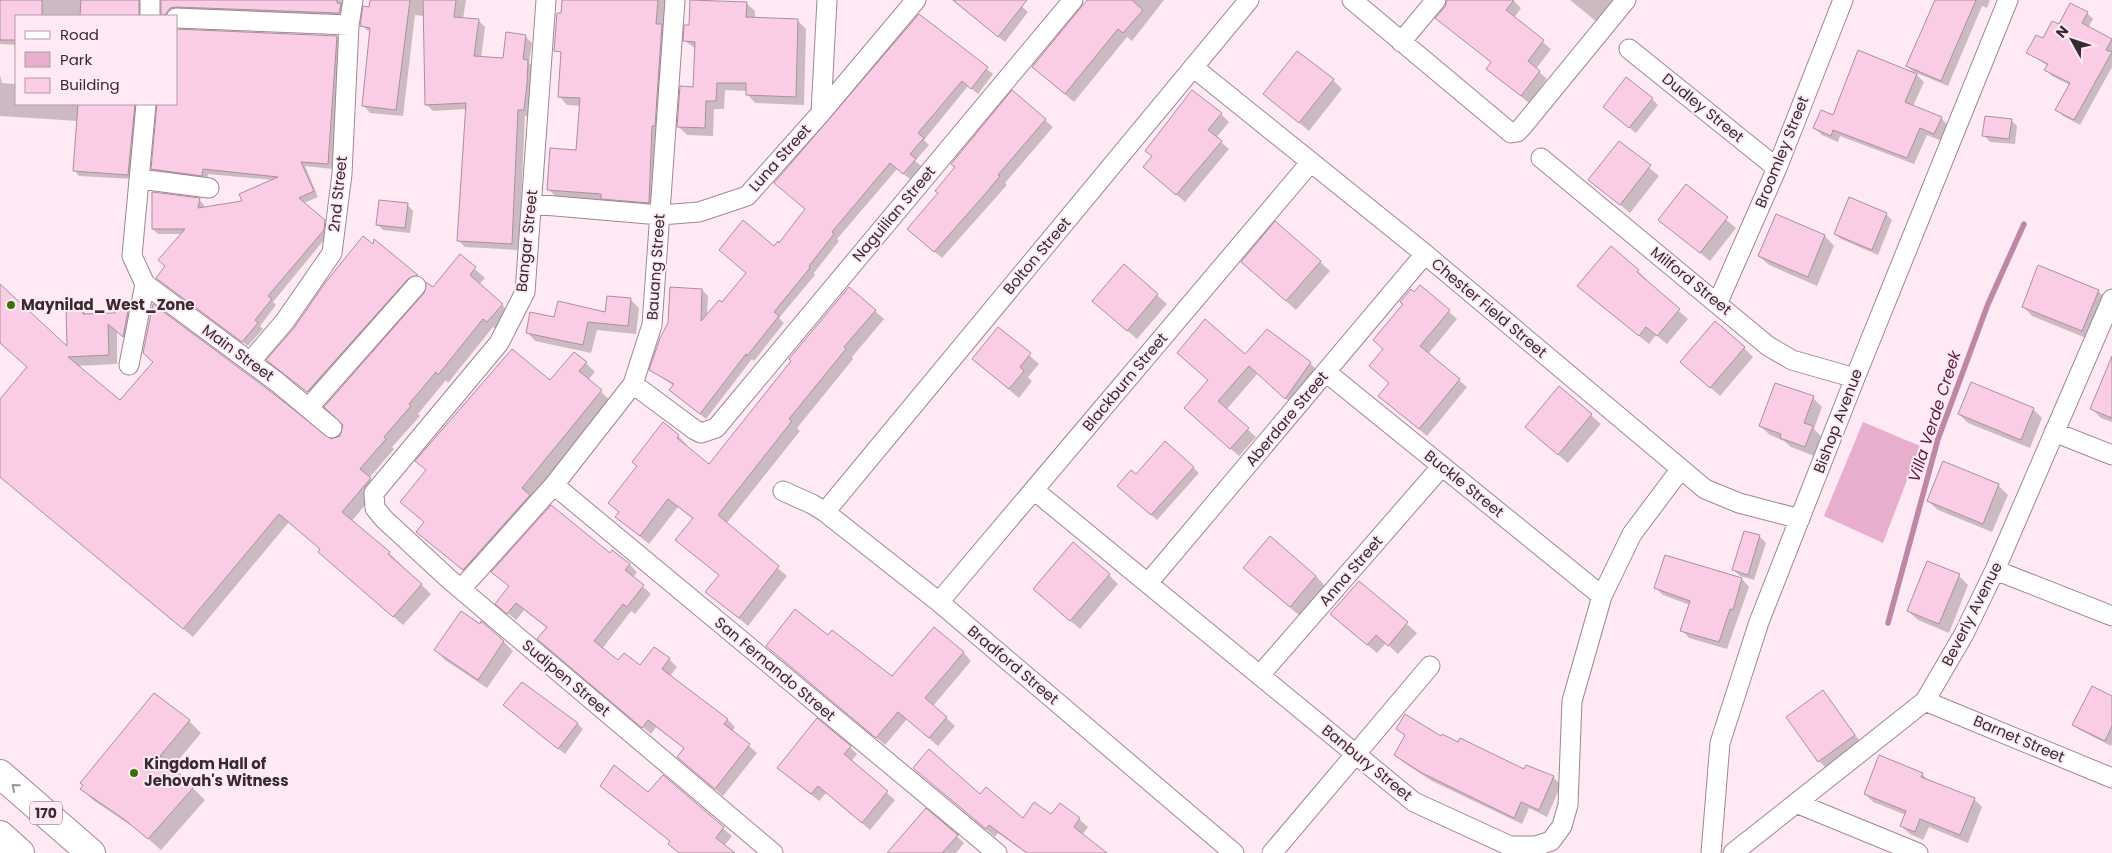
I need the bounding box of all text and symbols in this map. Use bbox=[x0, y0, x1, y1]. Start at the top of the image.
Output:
legend bbox=[15, 15, 178, 105]
north arrow bbox=[2047, 15, 2097, 65]
text: N bbox=[2051, 21, 2073, 42]
text: Road bbox=[60, 24, 99, 45]
text: Park bbox=[60, 49, 92, 70]
street label: Dudley Street bbox=[1658, 68, 1749, 147]
text: Building bbox=[60, 74, 120, 95]
street label: Broomley Street bbox=[1750, 93, 1814, 211]
street label: Luna Street bbox=[744, 120, 815, 196]
street label: 2nd Street bbox=[323, 155, 352, 233]
street label: Naguilian Street bbox=[847, 161, 940, 266]
street label: Bangar Street bbox=[511, 189, 542, 293]
street label: Bauang Street bbox=[641, 213, 670, 321]
street label: Bolton Street bbox=[998, 213, 1075, 299]
street label: Milford Street bbox=[1646, 241, 1736, 320]
street label: Chester Field Street bbox=[1427, 253, 1552, 362]
place label: Maynilad_West_Zone bbox=[21, 294, 195, 315]
marker: Maynilad_West_Zone bbox=[5, 299, 17, 311]
street label: Main Street bbox=[198, 319, 279, 386]
street label: Blackburn Street bbox=[1077, 328, 1172, 435]
water label: Villa Verde Creek bbox=[1902, 347, 1967, 485]
street label: Bishop Avenue bbox=[1808, 366, 1867, 476]
street label: Aberdare Street bbox=[1241, 367, 1333, 471]
street label: Buckle Street bbox=[1420, 445, 1508, 522]
street label: Anna Street bbox=[1314, 531, 1387, 611]
street label: Beverly Avenue bbox=[1936, 558, 2007, 669]
street label: San Fernando Street bbox=[710, 612, 840, 726]
street label: Bradford Street bbox=[963, 620, 1063, 709]
street label: Sudipen Street bbox=[518, 634, 615, 721]
street label: Barnet Street bbox=[1970, 710, 2068, 767]
street label: Banbury Street bbox=[1318, 720, 1417, 806]
place label: Kingdom Hall of Jehovah's Witness bbox=[144, 753, 289, 791]
marker: Kingdom Hall of Jehovah's Witness bbox=[128, 767, 140, 779]
one-way arrow bbox=[12, 784, 21, 792]
road number: 170 bbox=[30, 801, 62, 824]

